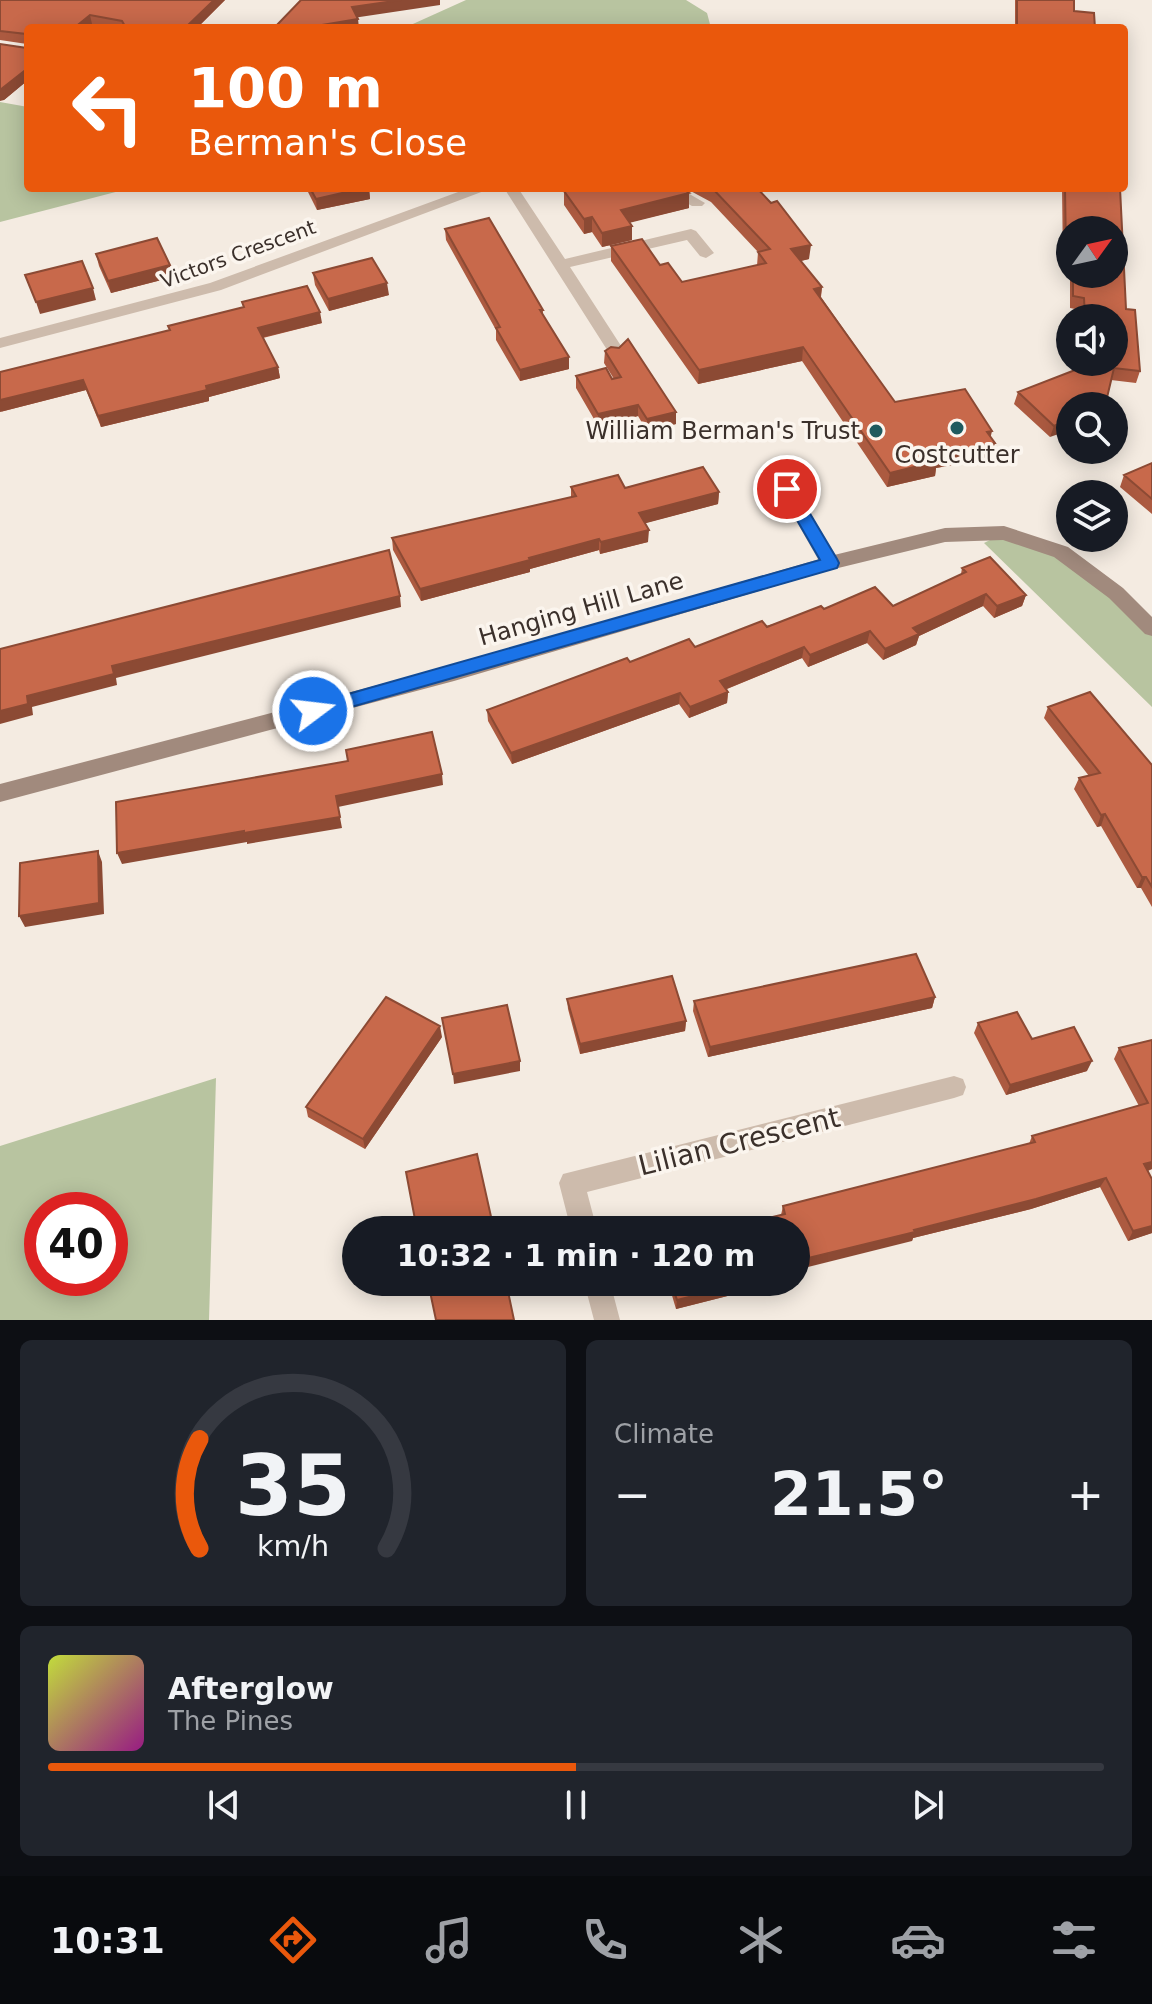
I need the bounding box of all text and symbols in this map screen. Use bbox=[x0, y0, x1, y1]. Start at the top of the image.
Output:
text: 100 m bbox=[188, 55, 383, 120]
icon: left bbox=[56, 56, 160, 160]
text: Berman's Close bbox=[188, 122, 467, 163]
street label: Victors Crescent bbox=[157, 215, 319, 293]
north arrow bbox=[1056, 216, 1128, 288]
map controls bbox=[1056, 216, 1128, 552]
button: sound bbox=[1056, 304, 1128, 376]
button: search bbox=[1056, 392, 1128, 464]
place label: William Berman's Trust bbox=[586, 417, 860, 445]
marker: Costcutter bbox=[948, 419, 966, 437]
marker: William Berman's Trust bbox=[867, 422, 885, 440]
place label: Costcutter bbox=[894, 441, 1020, 469]
pin bbox=[753, 455, 821, 523]
icon: arrive bbox=[765, 467, 809, 511]
button: layers bbox=[1056, 480, 1128, 552]
street label: Hanging Hill Lane bbox=[475, 566, 687, 652]
position arrow bbox=[271, 669, 355, 753]
street label: Lilian Crescent bbox=[635, 1101, 843, 1182]
speed limit sign: 40 bbox=[24, 1192, 128, 1296]
text: 10:32 · 1 min · 120 m bbox=[397, 1238, 755, 1273]
text: Climate bbox=[614, 1419, 714, 1449]
text: 35 bbox=[235, 1438, 351, 1535]
text: 21.5° bbox=[770, 1459, 948, 1529]
text: − bbox=[614, 1469, 651, 1520]
text: + bbox=[1067, 1469, 1104, 1520]
text: km/h bbox=[257, 1529, 329, 1563]
text: Afterglow bbox=[168, 1671, 334, 1706]
text: The Pines bbox=[168, 1706, 293, 1736]
icon: previous bbox=[202, 1783, 246, 1827]
icon: pause bbox=[554, 1783, 598, 1827]
icon: next bbox=[906, 1783, 950, 1827]
icon: directions bbox=[265, 1912, 321, 1968]
icon: music bbox=[421, 1912, 477, 1968]
icon: phone bbox=[577, 1912, 633, 1968]
icon: climate bbox=[733, 1912, 789, 1968]
icon: car bbox=[890, 1912, 946, 1968]
icon: filters bbox=[1046, 1912, 1102, 1968]
text: 10:31 bbox=[50, 1920, 165, 1961]

